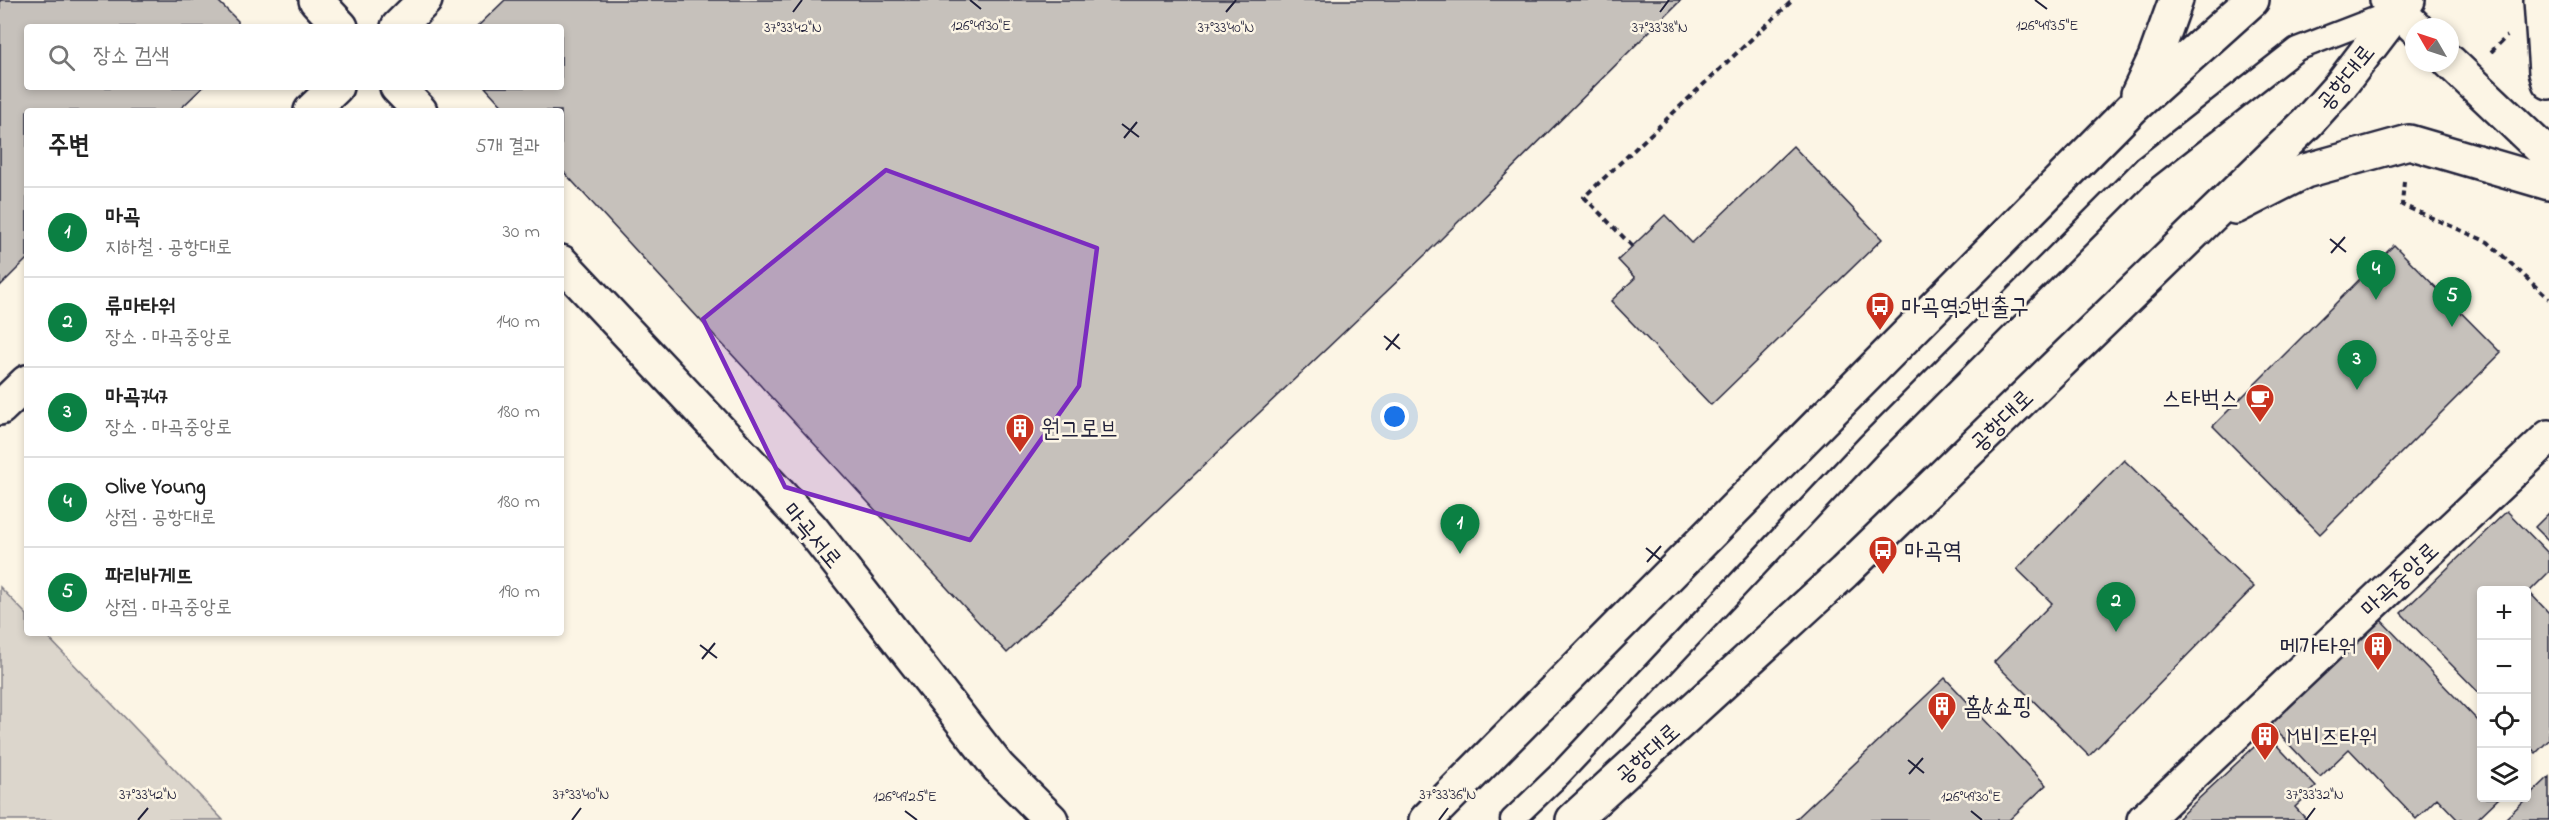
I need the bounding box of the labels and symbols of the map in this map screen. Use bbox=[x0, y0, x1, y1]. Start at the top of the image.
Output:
text: 126°49'30"E bbox=[951, 15, 1011, 37]
text: 126°49'35"E bbox=[2016, 15, 2078, 37]
text: 37°33'42"N bbox=[764, 17, 822, 39]
text: 37°33'40"N bbox=[1198, 17, 1254, 39]
text: 37°33'38"N bbox=[1632, 17, 1688, 39]
north arrow bbox=[2405, 18, 2459, 72]
street label: 공항대로 bbox=[2309, 38, 2385, 120]
pin: 4 bbox=[2356, 250, 2396, 300]
pin: 5 bbox=[2432, 278, 2472, 327]
bus stop icon: 마곡역2번출구 bbox=[1864, 290, 1896, 332]
place label: 마곡역2번출구 bbox=[1901, 291, 2029, 326]
pin: 3 bbox=[2338, 340, 2376, 390]
street label: 공항대로 bbox=[1963, 382, 2043, 461]
cafe icon: 스타벅스 bbox=[2244, 382, 2276, 424]
place label: 스타벅스 bbox=[2162, 383, 2239, 418]
your location bbox=[1380, 402, 1409, 431]
building icon: 원그로브 bbox=[1004, 412, 1036, 454]
place label: 원그로브 bbox=[1041, 413, 1118, 448]
street label: 마곡서로 bbox=[773, 496, 849, 577]
pin: 1 bbox=[1440, 504, 1480, 554]
bus stop icon: 마곡역 bbox=[1867, 534, 1899, 576]
place label: 마곡역 bbox=[1904, 535, 1962, 570]
street label: 마곡중앙로 bbox=[2353, 535, 2448, 627]
pin: 2 bbox=[2096, 582, 2136, 632]
building icon: 메가타워 bbox=[2362, 630, 2394, 672]
place label: 메가타워 bbox=[2280, 631, 2357, 666]
building icon: 홈&쇼핑 bbox=[1926, 690, 1958, 732]
place label: 홈&쇼핑 bbox=[1963, 691, 2032, 726]
street label: 공항대로 bbox=[1608, 716, 1689, 794]
building icon: M비즈타워 bbox=[2249, 720, 2281, 762]
place label: M비즈타워 bbox=[2286, 721, 2378, 756]
text: 37°33'42"N bbox=[119, 784, 177, 806]
text: 37°33'40"N bbox=[553, 784, 609, 806]
text: 37°33'36"N bbox=[1420, 784, 1476, 806]
text: 37°33'32"N bbox=[2286, 784, 2344, 806]
text: 126°49'25"E bbox=[873, 786, 937, 808]
text: 126°49'30"E bbox=[1941, 786, 2001, 808]

